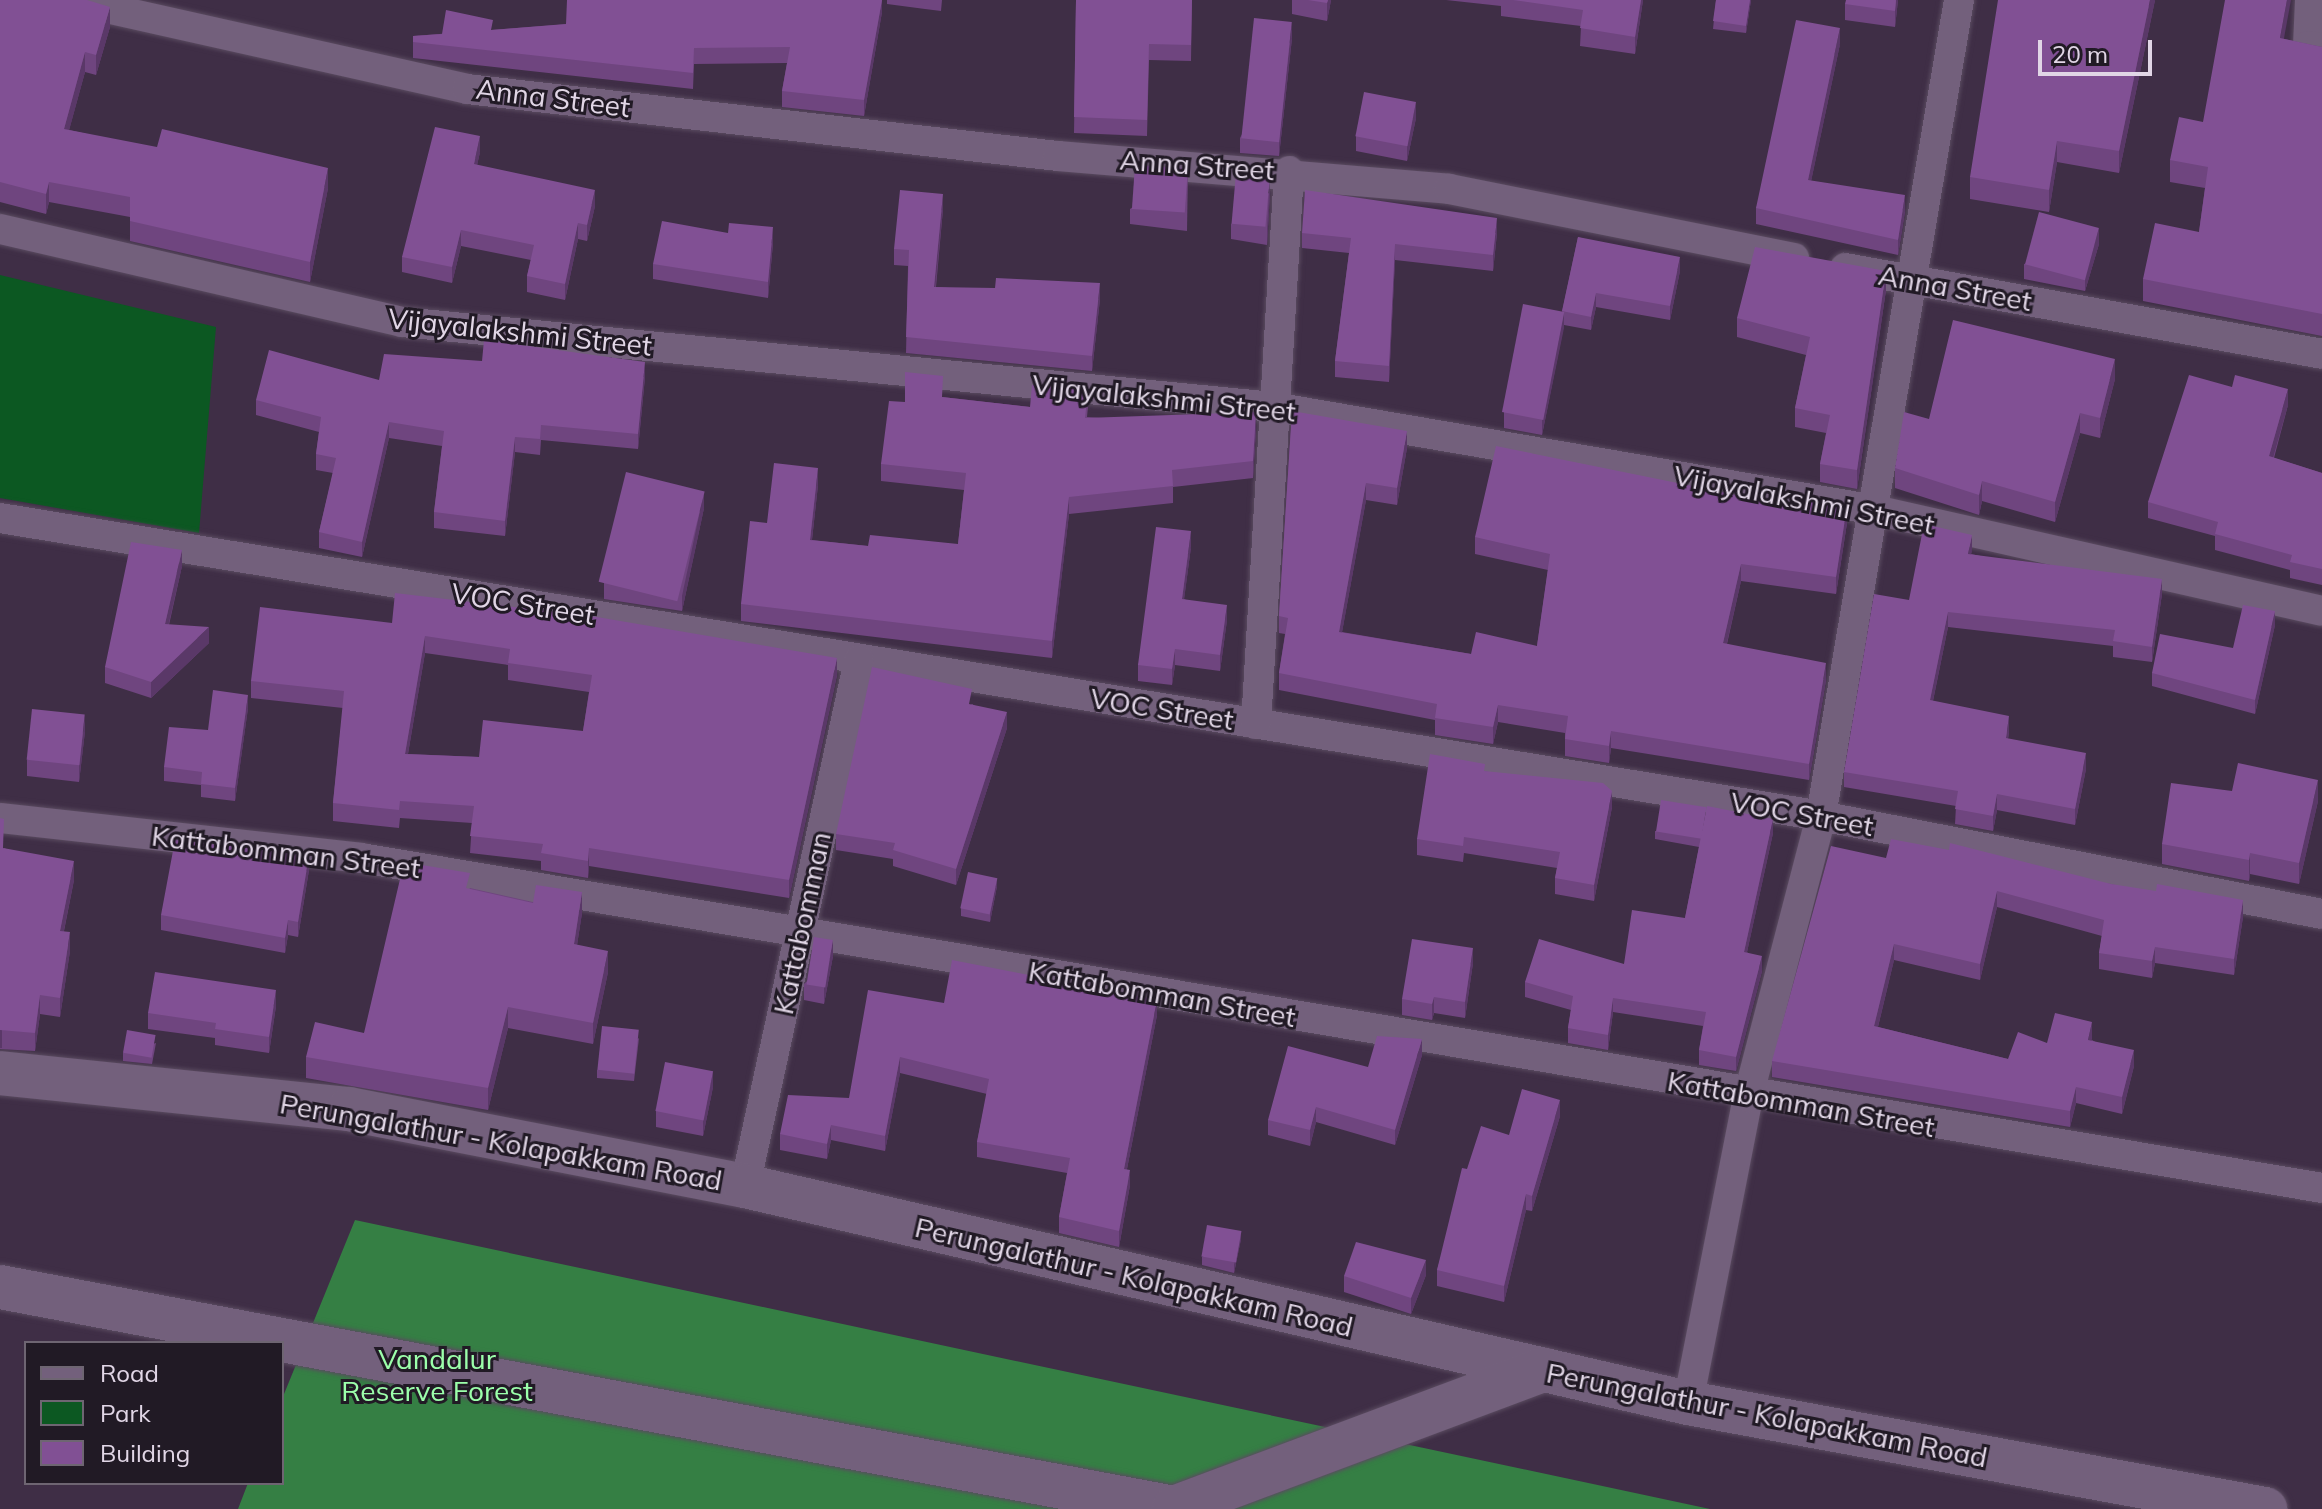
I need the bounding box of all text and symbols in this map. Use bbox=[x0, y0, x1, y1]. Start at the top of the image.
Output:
scale bar bbox=[2042, 24, 2156, 74]
text: 20 m bbox=[2052, 39, 2108, 69]
street label: Anna Street bbox=[474, 72, 632, 124]
street label: Anna Street bbox=[1119, 143, 1275, 187]
street label: Anna Street bbox=[1876, 258, 2034, 318]
street label: Vijayalakshmi Street bbox=[387, 301, 653, 363]
street label: Vijayalakshmi Street bbox=[1031, 367, 1297, 429]
street label: Vijayalakshmi Street bbox=[1671, 458, 1937, 542]
street label: VOC Street bbox=[449, 576, 597, 632]
street label: VOC Street bbox=[1088, 681, 1236, 737]
street label: VOC Street bbox=[1728, 785, 1876, 843]
street label: Kattabomman Street bbox=[150, 819, 422, 885]
street label: Kattabomman bbox=[766, 829, 838, 1017]
street label: Kattabomman Street bbox=[1026, 954, 1298, 1034]
street label: Kattabomman Street bbox=[1665, 1064, 1937, 1144]
street label: Perungalathur - Kolapakkam Road bbox=[277, 1087, 725, 1197]
street label: Perungalathur - Kolapakkam Road bbox=[912, 1210, 1356, 1344]
legend bbox=[24, 1341, 284, 1485]
park label: Vandalur Reserve Forest bbox=[341, 1342, 533, 1408]
street label: Perungalathur - Kolapakkam Road bbox=[1544, 1356, 1990, 1474]
text: Road bbox=[100, 1358, 159, 1388]
text: Park bbox=[100, 1398, 151, 1428]
text: Building bbox=[100, 1438, 190, 1468]

